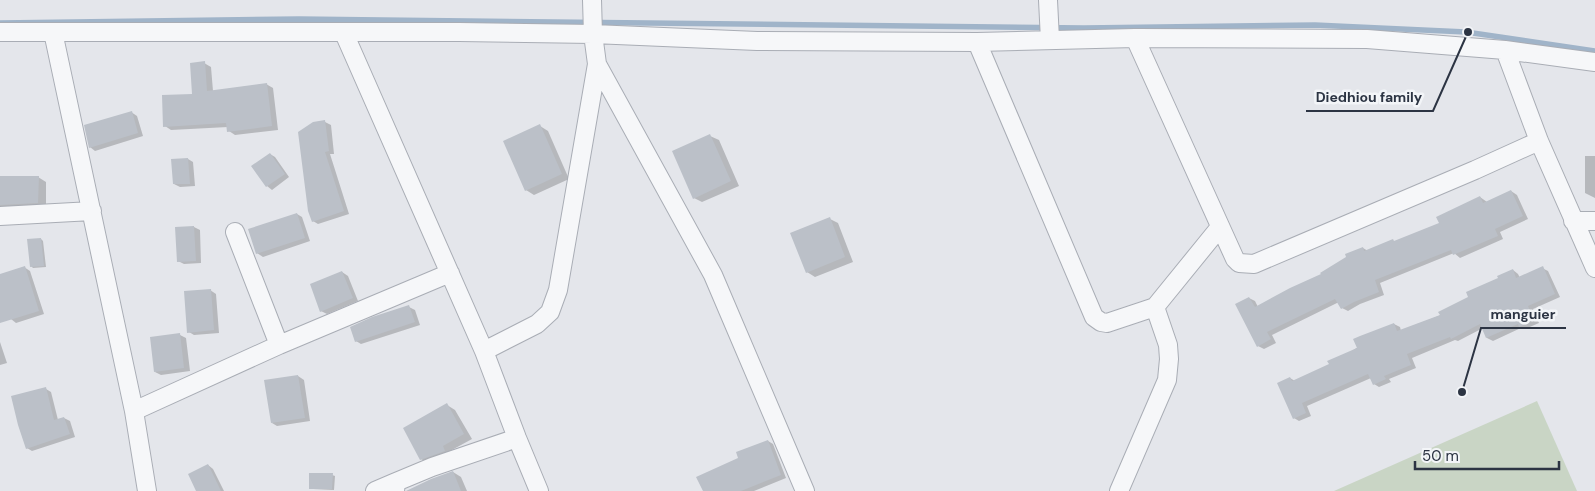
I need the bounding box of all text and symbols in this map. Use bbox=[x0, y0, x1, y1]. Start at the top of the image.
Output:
callout: Diedhiou family bbox=[1306, 82, 1433, 111]
text: Diedhiou family bbox=[1316, 88, 1423, 106]
callout: manguier bbox=[1481, 299, 1566, 328]
text: manguier bbox=[1491, 305, 1556, 323]
scale bar bbox=[1415, 438, 1559, 470]
text: 50 m bbox=[1422, 446, 1459, 466]

